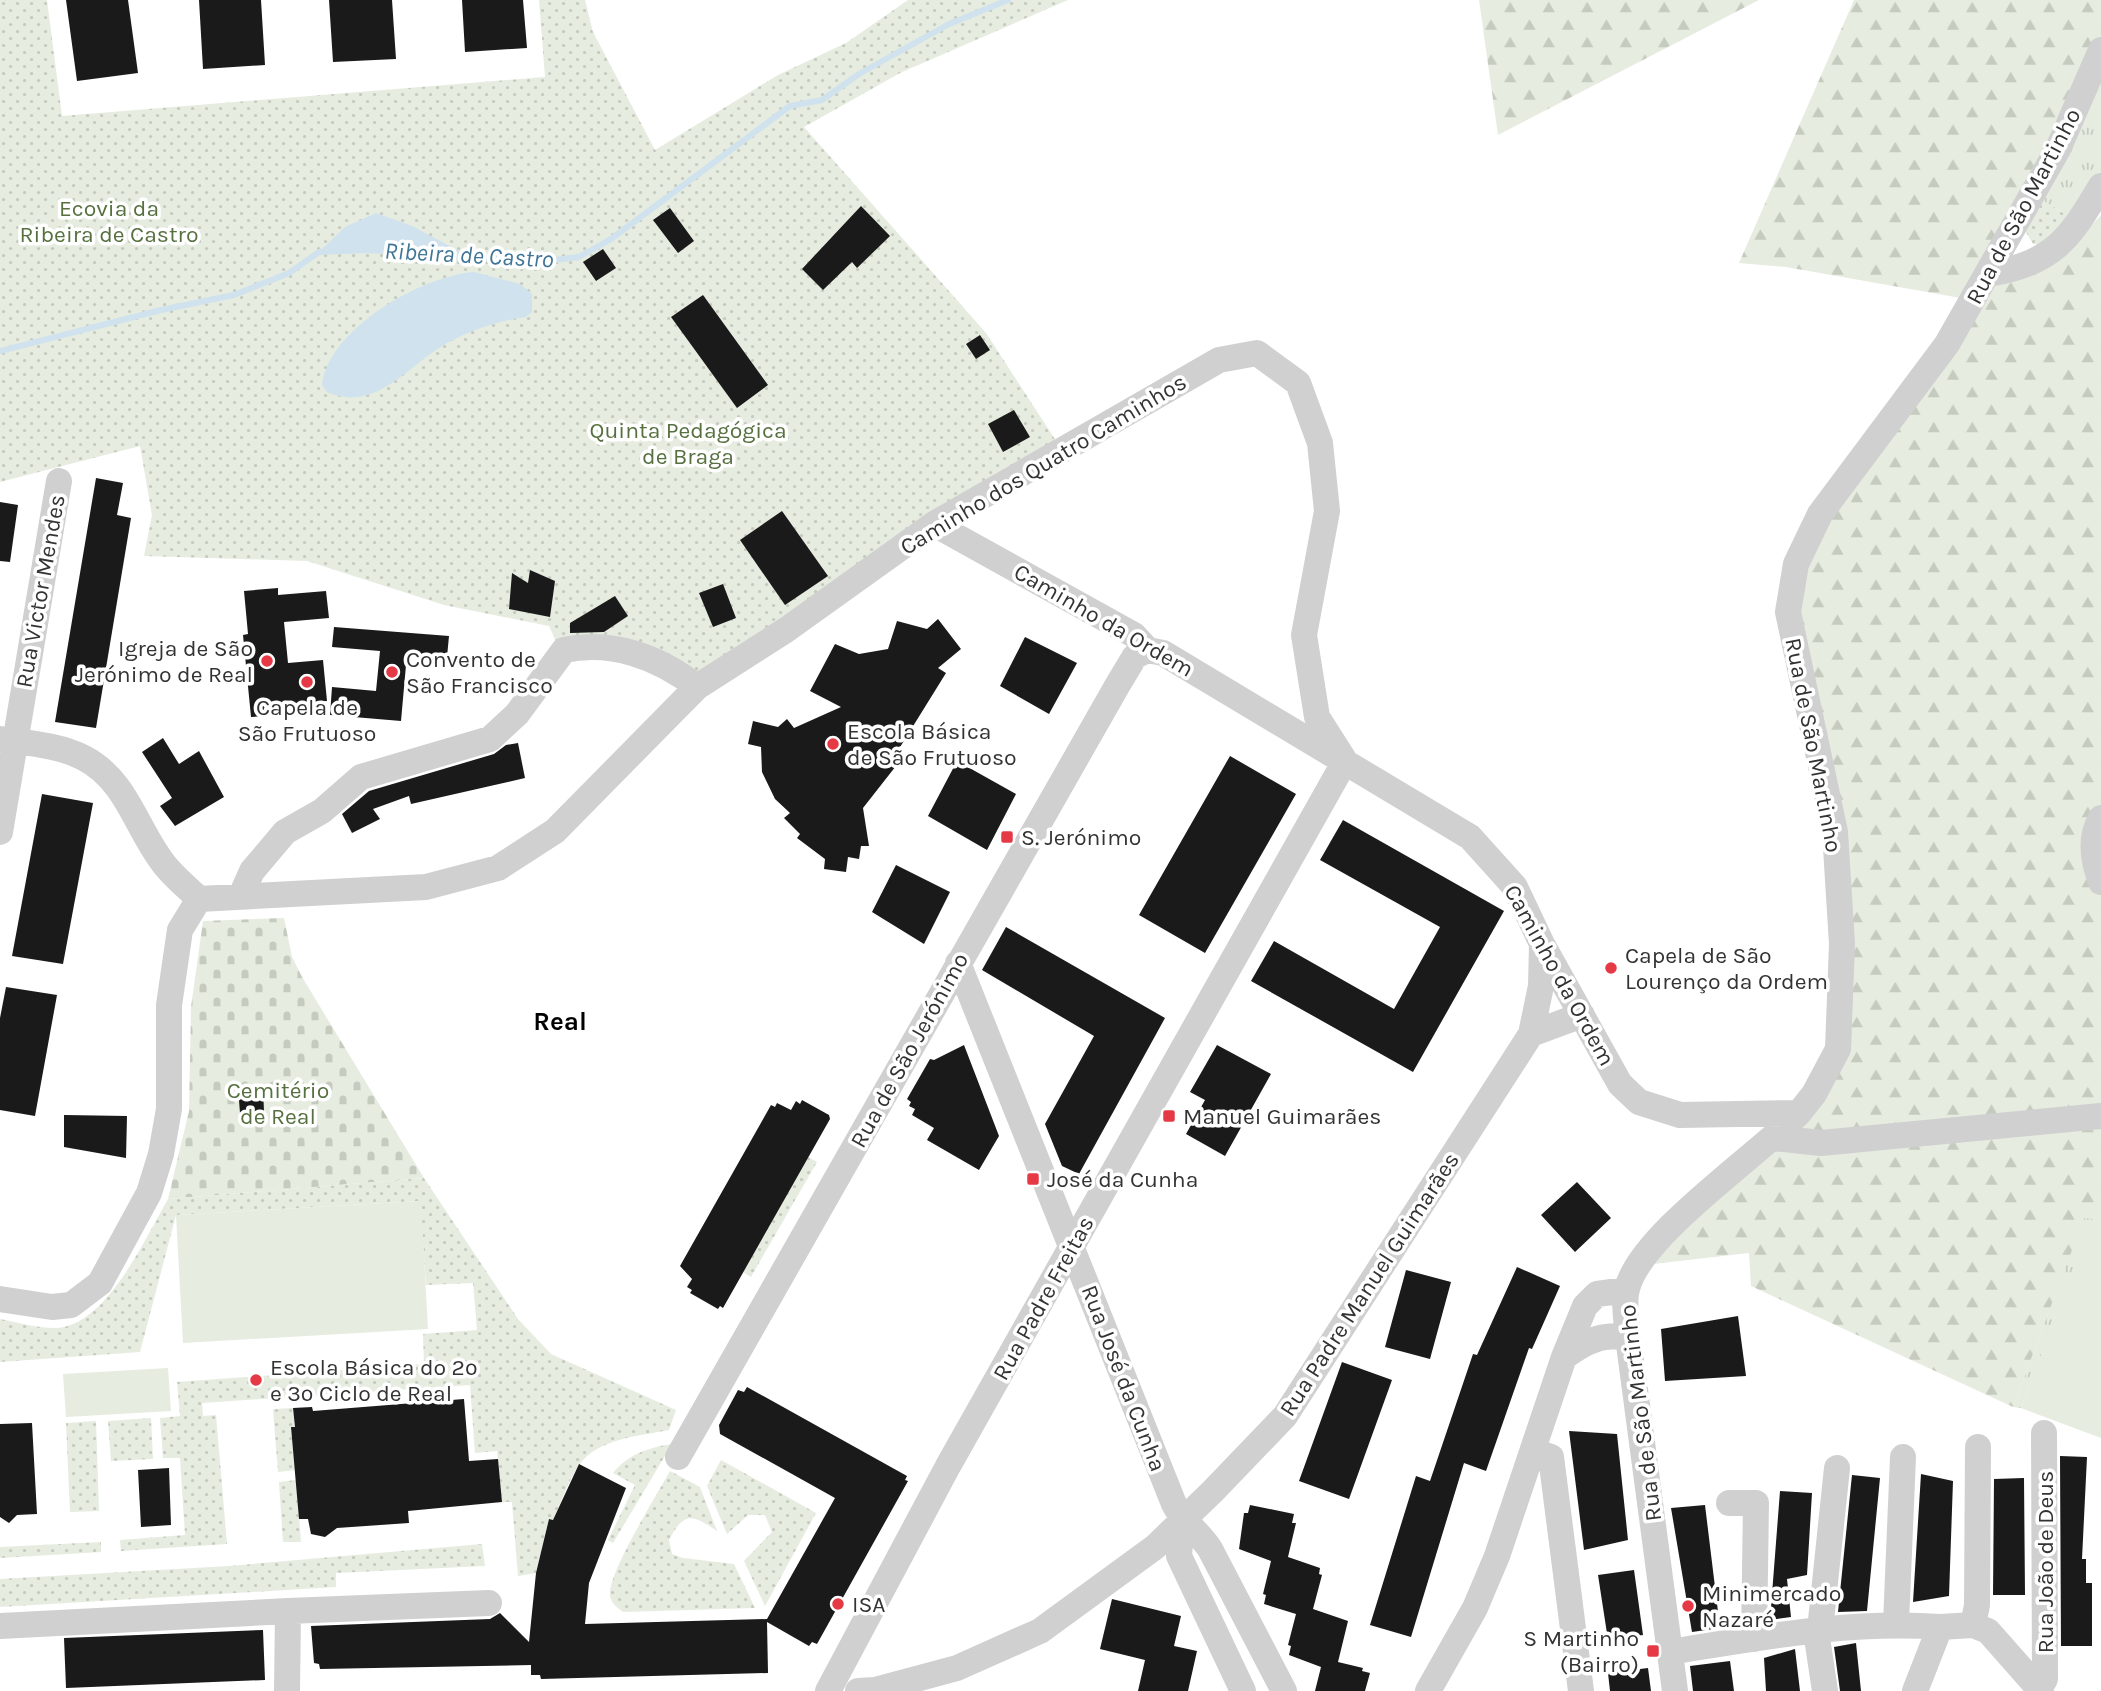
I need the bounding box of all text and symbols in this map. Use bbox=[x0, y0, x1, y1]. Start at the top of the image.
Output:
street label: Rua de São Martinho bbox=[1960, 104, 2087, 309]
park label: Ecovia da Ribeira de Castro bbox=[20, 195, 198, 248]
water label: Ribeira de Castro bbox=[384, 237, 554, 273]
street label: Caminho dos Quatro Caminhos bbox=[895, 368, 1191, 561]
park label: Quinta Pedagógica de Braga bbox=[589, 417, 787, 470]
street label: Rua Victor Mendes bbox=[10, 492, 71, 690]
street label: Caminho da Ordem bbox=[1009, 558, 1198, 683]
place label: Igreja de São Jerónimo de Real bbox=[75, 635, 253, 688]
street label: Rua de São Martinho bbox=[1779, 636, 1848, 855]
place label: Convento de São Francisco bbox=[406, 646, 553, 699]
marker: Igreja de São Jerónimo de Real bbox=[259, 653, 275, 669]
marker: Convento de São Francisco bbox=[384, 664, 400, 680]
marker: Capela de São Frutuoso bbox=[299, 674, 315, 690]
place label: Capela de São Frutuoso bbox=[238, 694, 376, 747]
place label: Escola Básica de São Frutuoso bbox=[847, 718, 1017, 771]
marker: Escola Básica de São Frutuoso bbox=[825, 736, 841, 752]
place label: S. Jerónimo bbox=[1021, 824, 1141, 851]
marker: S. Jerónimo bbox=[999, 829, 1015, 845]
street label: Caminho da Ordem bbox=[1499, 880, 1621, 1070]
place label: Capela de São Lourenço da Ordem bbox=[1625, 942, 1828, 995]
street label: Rua de São Jerónimo bbox=[845, 948, 974, 1152]
marker: Capela de São Lourenço da Ordem bbox=[1603, 960, 1619, 976]
district label: Real bbox=[533, 1006, 587, 1037]
park label: Cemitério de Real bbox=[227, 1077, 329, 1130]
place label: Manuel Guimarães bbox=[1183, 1103, 1381, 1130]
marker: Manuel Guimarães bbox=[1161, 1108, 1177, 1124]
street label: Rua Padre Manuel Guimarães bbox=[1274, 1147, 1465, 1421]
place label: José da Cunha bbox=[1047, 1166, 1198, 1193]
marker: José da Cunha bbox=[1025, 1171, 1041, 1187]
street label: Rua Padre Freitas bbox=[987, 1212, 1100, 1385]
street label: Rua José da Cunha bbox=[1076, 1281, 1172, 1475]
street label: Rua de São Martinho bbox=[1614, 1303, 1667, 1523]
place label: Escola Básica do 2º e 3º Ciclo de Real bbox=[270, 1354, 477, 1407]
marker: Escola Básica do 2º e 3º Ciclo de Real bbox=[248, 1372, 264, 1388]
street label: Rua João de Deus bbox=[2032, 1471, 2059, 1653]
place label: Minimercado Nazaré bbox=[1702, 1580, 1841, 1633]
place label: ISA bbox=[852, 1591, 886, 1618]
marker: ISA bbox=[830, 1596, 846, 1612]
marker: Minimercado Nazaré bbox=[1680, 1598, 1696, 1614]
place label: S Martinho (Bairro) bbox=[1523, 1625, 1639, 1678]
marker: S Martinho (Bairro) bbox=[1645, 1643, 1661, 1659]

